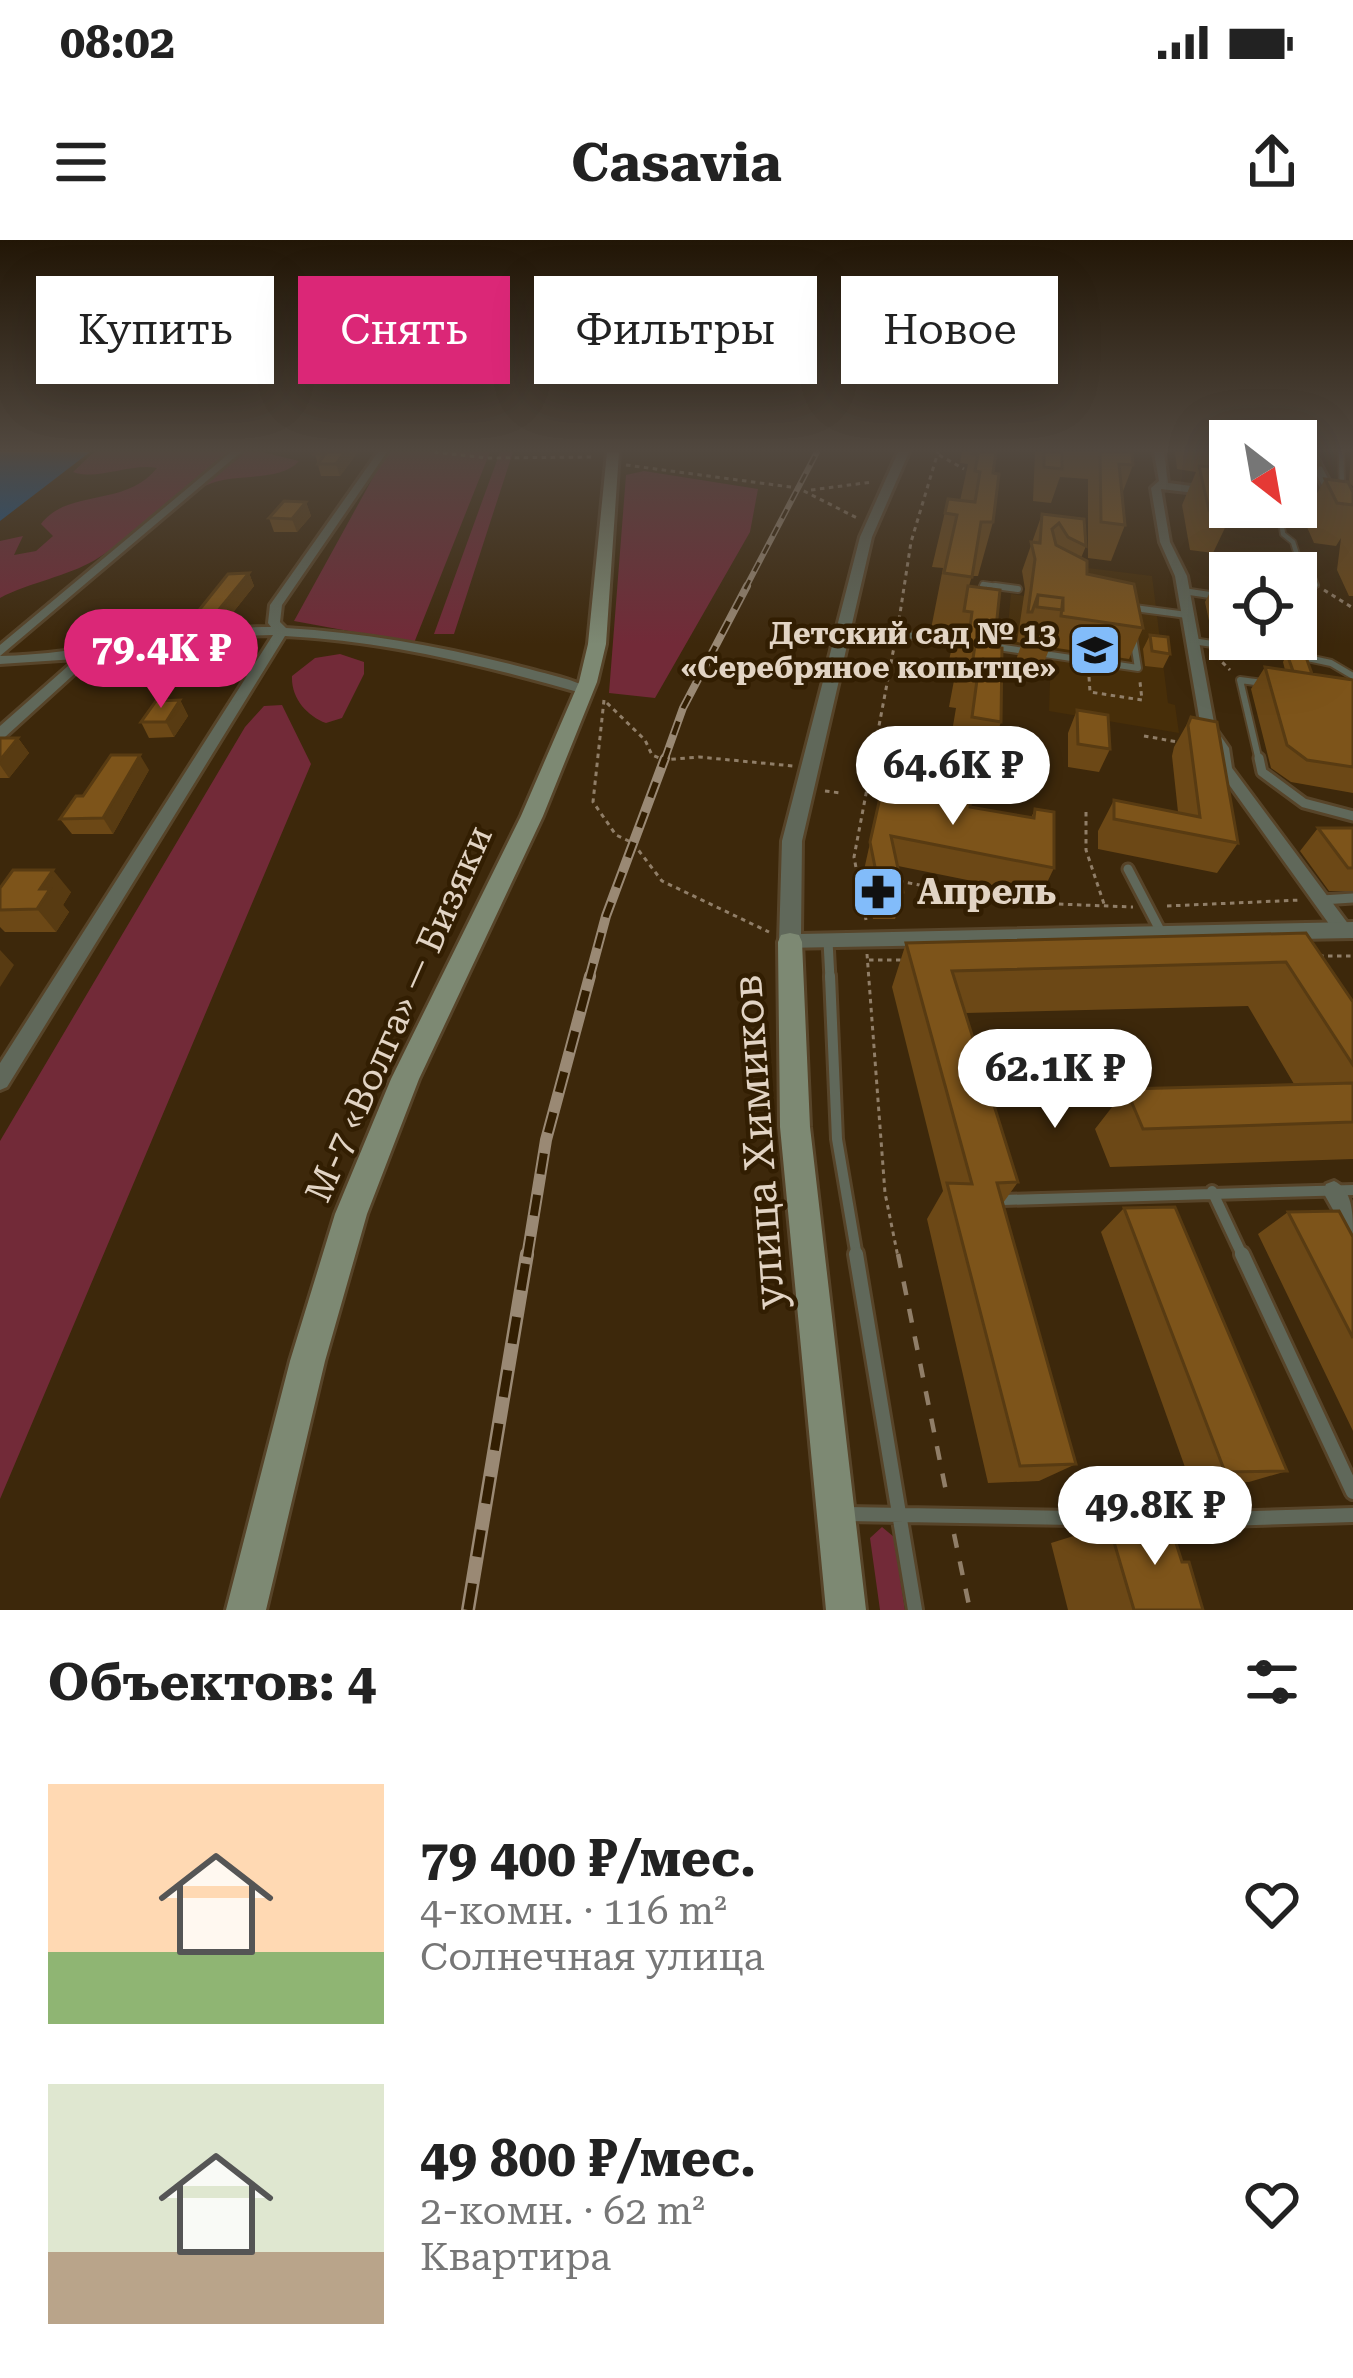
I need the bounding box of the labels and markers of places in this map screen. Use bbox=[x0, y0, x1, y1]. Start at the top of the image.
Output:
pin: 79.4K ₽ bbox=[50, 609, 272, 711]
place label: Детский сад № 13 «Серебряное копытце» bbox=[681, 616, 1056, 685]
school or university icon: Детский сад № 13 «Серебряное копытце» bbox=[1067, 622, 1123, 678]
pin: 64.6K ₽ bbox=[842, 726, 1064, 828]
pharmacy icon: Апрель bbox=[850, 864, 906, 920]
place label: Апрель bbox=[917, 871, 1056, 913]
pin: 62.1K ₽ bbox=[944, 1029, 1166, 1131]
pin: 49.8K ₽ bbox=[1044, 1466, 1266, 1568]

